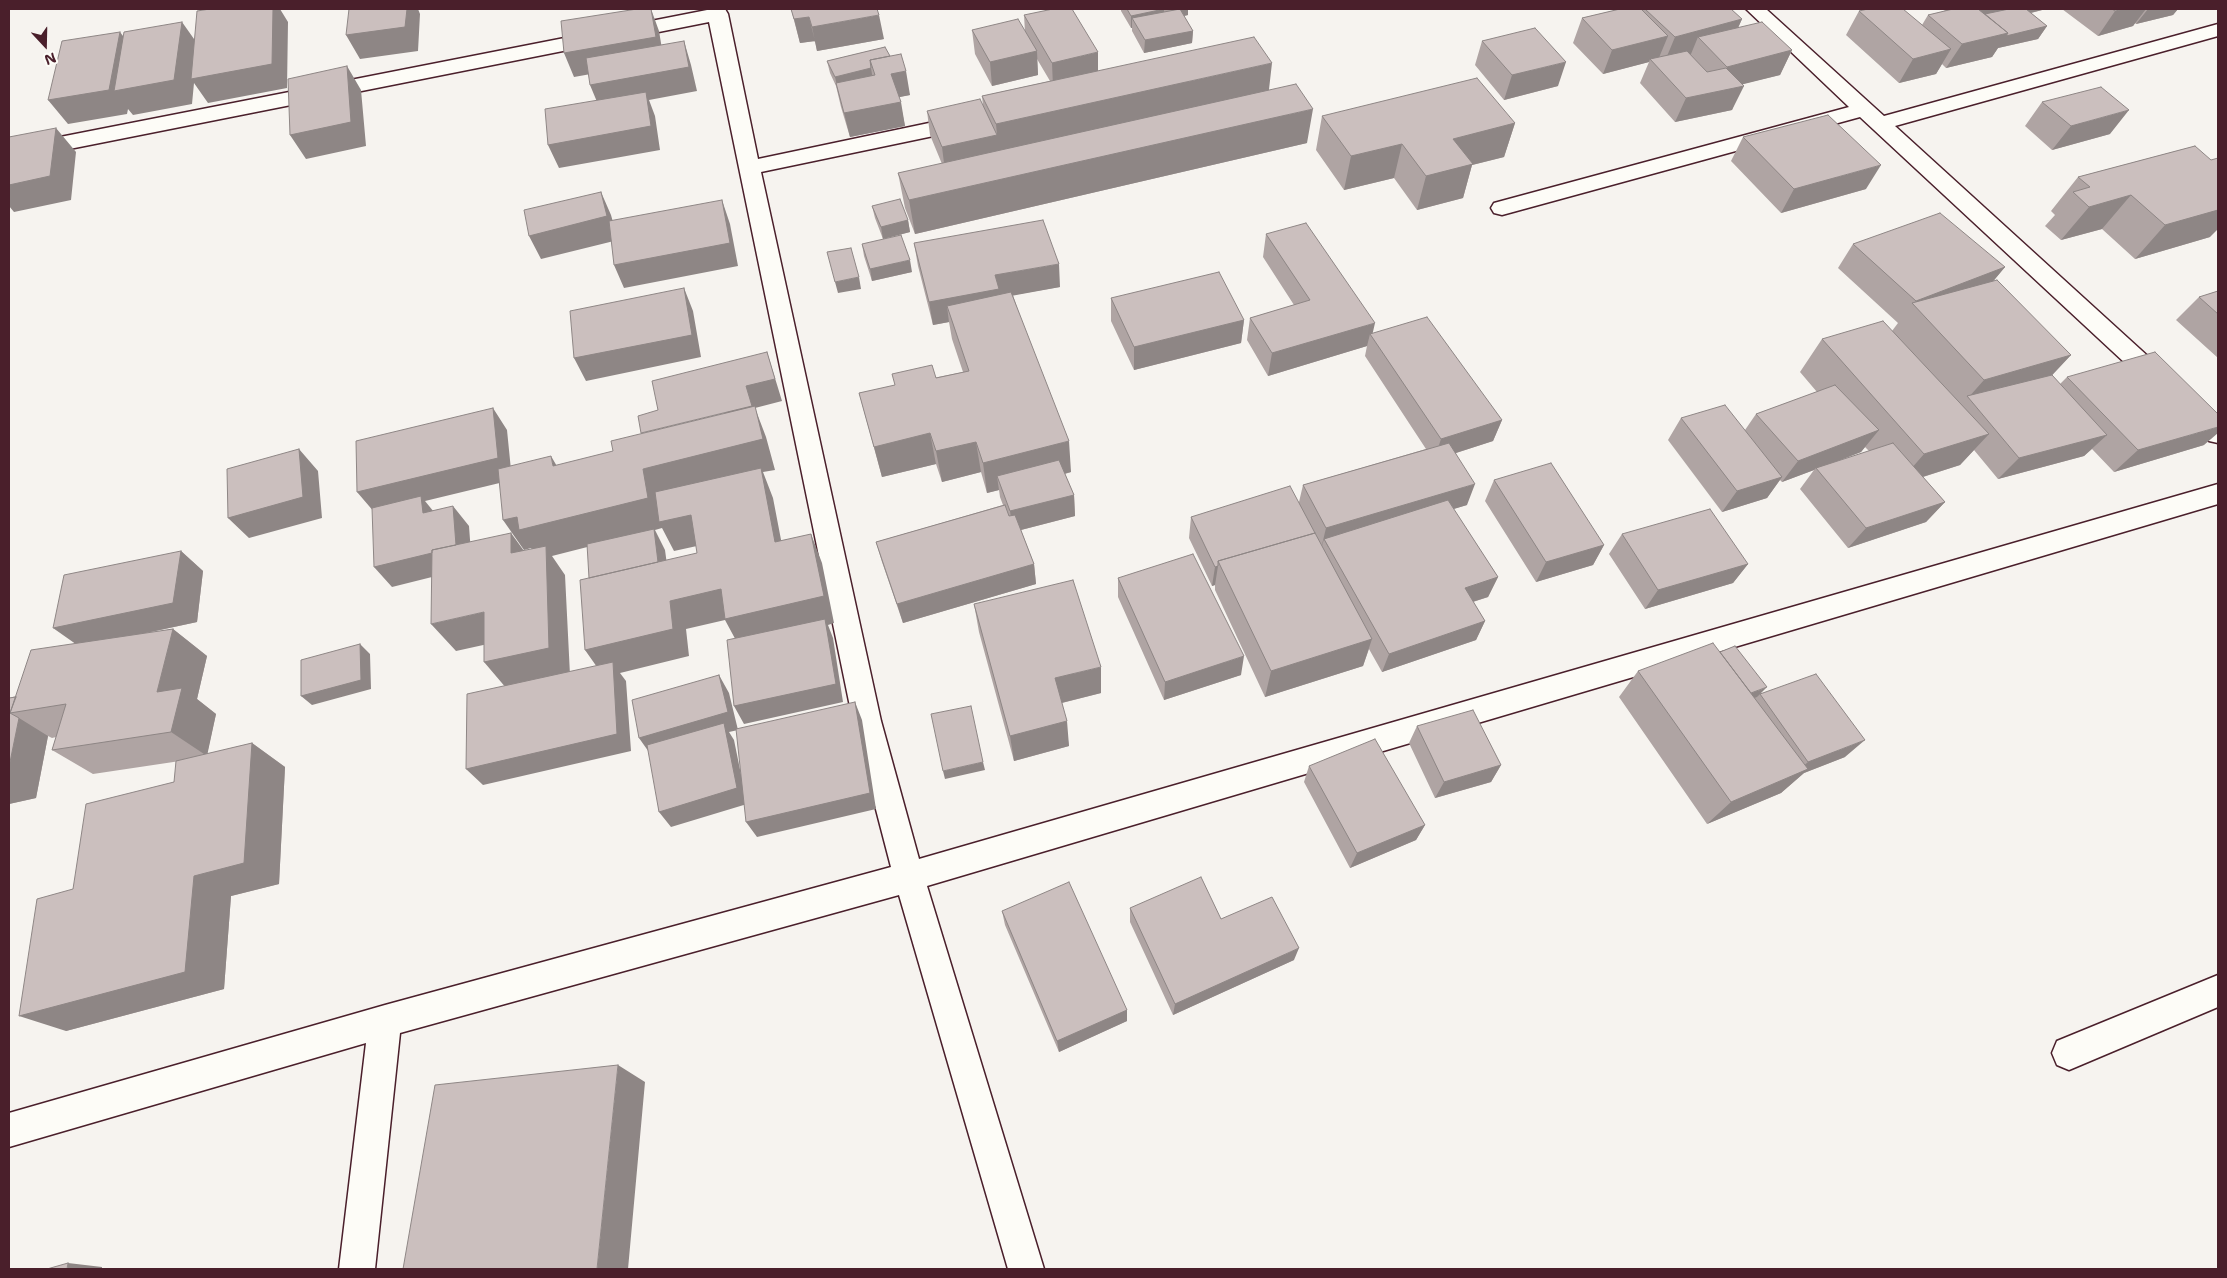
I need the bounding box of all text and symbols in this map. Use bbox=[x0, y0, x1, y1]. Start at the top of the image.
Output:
north arrow bbox=[20, 20, 70, 70]
text: N bbox=[42, 49, 59, 69]

